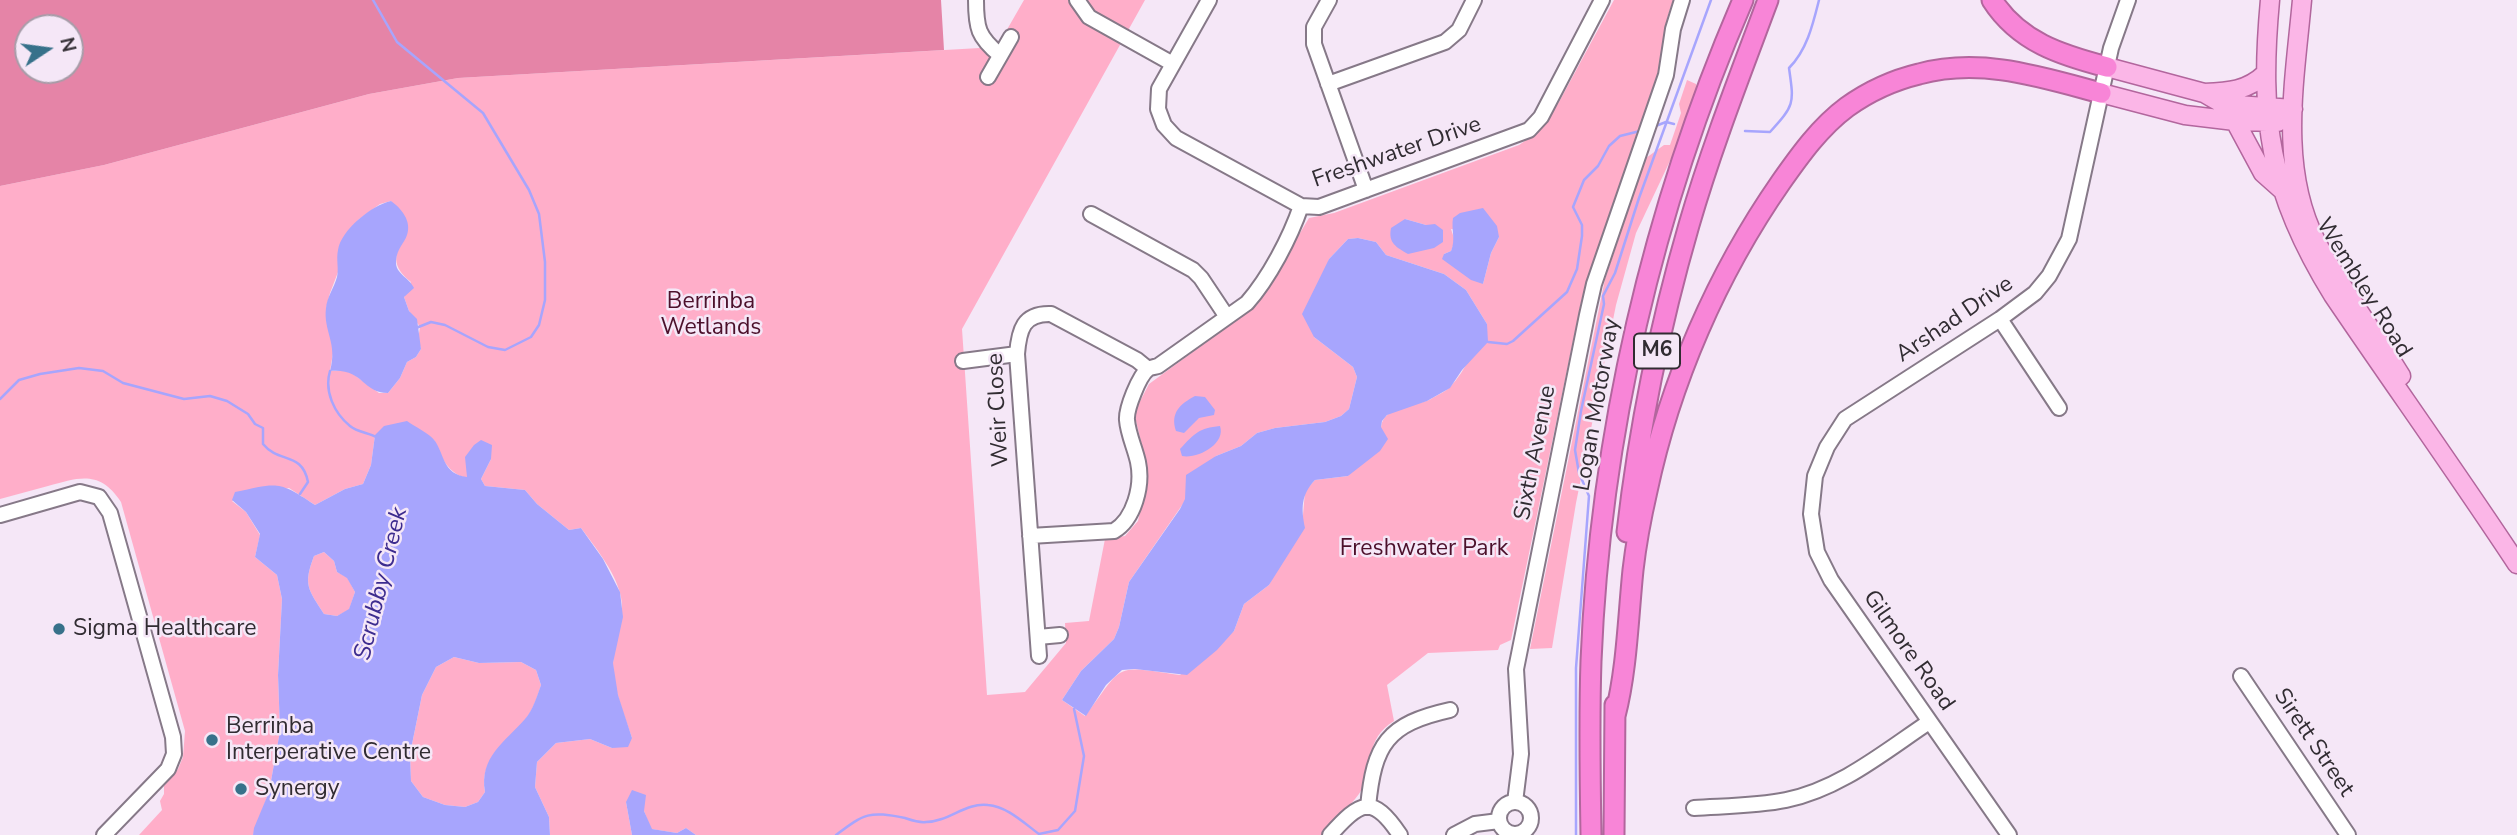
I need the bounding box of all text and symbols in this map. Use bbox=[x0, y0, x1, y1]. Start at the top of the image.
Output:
north arrow bbox=[14, 14, 84, 84]
text: N bbox=[53, 35, 82, 55]
street label: Freshwater Drive bbox=[1309, 111, 1485, 195]
street label: Wembley Road bbox=[2309, 213, 2417, 363]
street label: Arshad Drive bbox=[1891, 271, 2019, 369]
park label: Berrinba Wetlands bbox=[661, 288, 761, 342]
street label: Logan Motorway bbox=[1569, 317, 1627, 493]
road number: M6 bbox=[1634, 334, 1680, 368]
street label: Weir Close bbox=[982, 352, 1016, 468]
street label: Sixth Avenue bbox=[1509, 383, 1563, 523]
water label: Scrubby Creek bbox=[349, 505, 415, 663]
park label: Freshwater Park bbox=[1340, 535, 1508, 563]
street label: Gilmore Road bbox=[1856, 585, 1960, 717]
place label: Sigma Healthcare bbox=[73, 615, 256, 643]
marker: Sigma Healthcare bbox=[51, 621, 67, 637]
street label: Sirett Street bbox=[2267, 684, 2359, 802]
place label: Berrinba Interperative Centre bbox=[226, 713, 431, 767]
marker: Berrinba Interperative Centre bbox=[204, 732, 220, 748]
place label: Synergy bbox=[255, 775, 340, 803]
marker: Synergy bbox=[233, 781, 249, 797]

